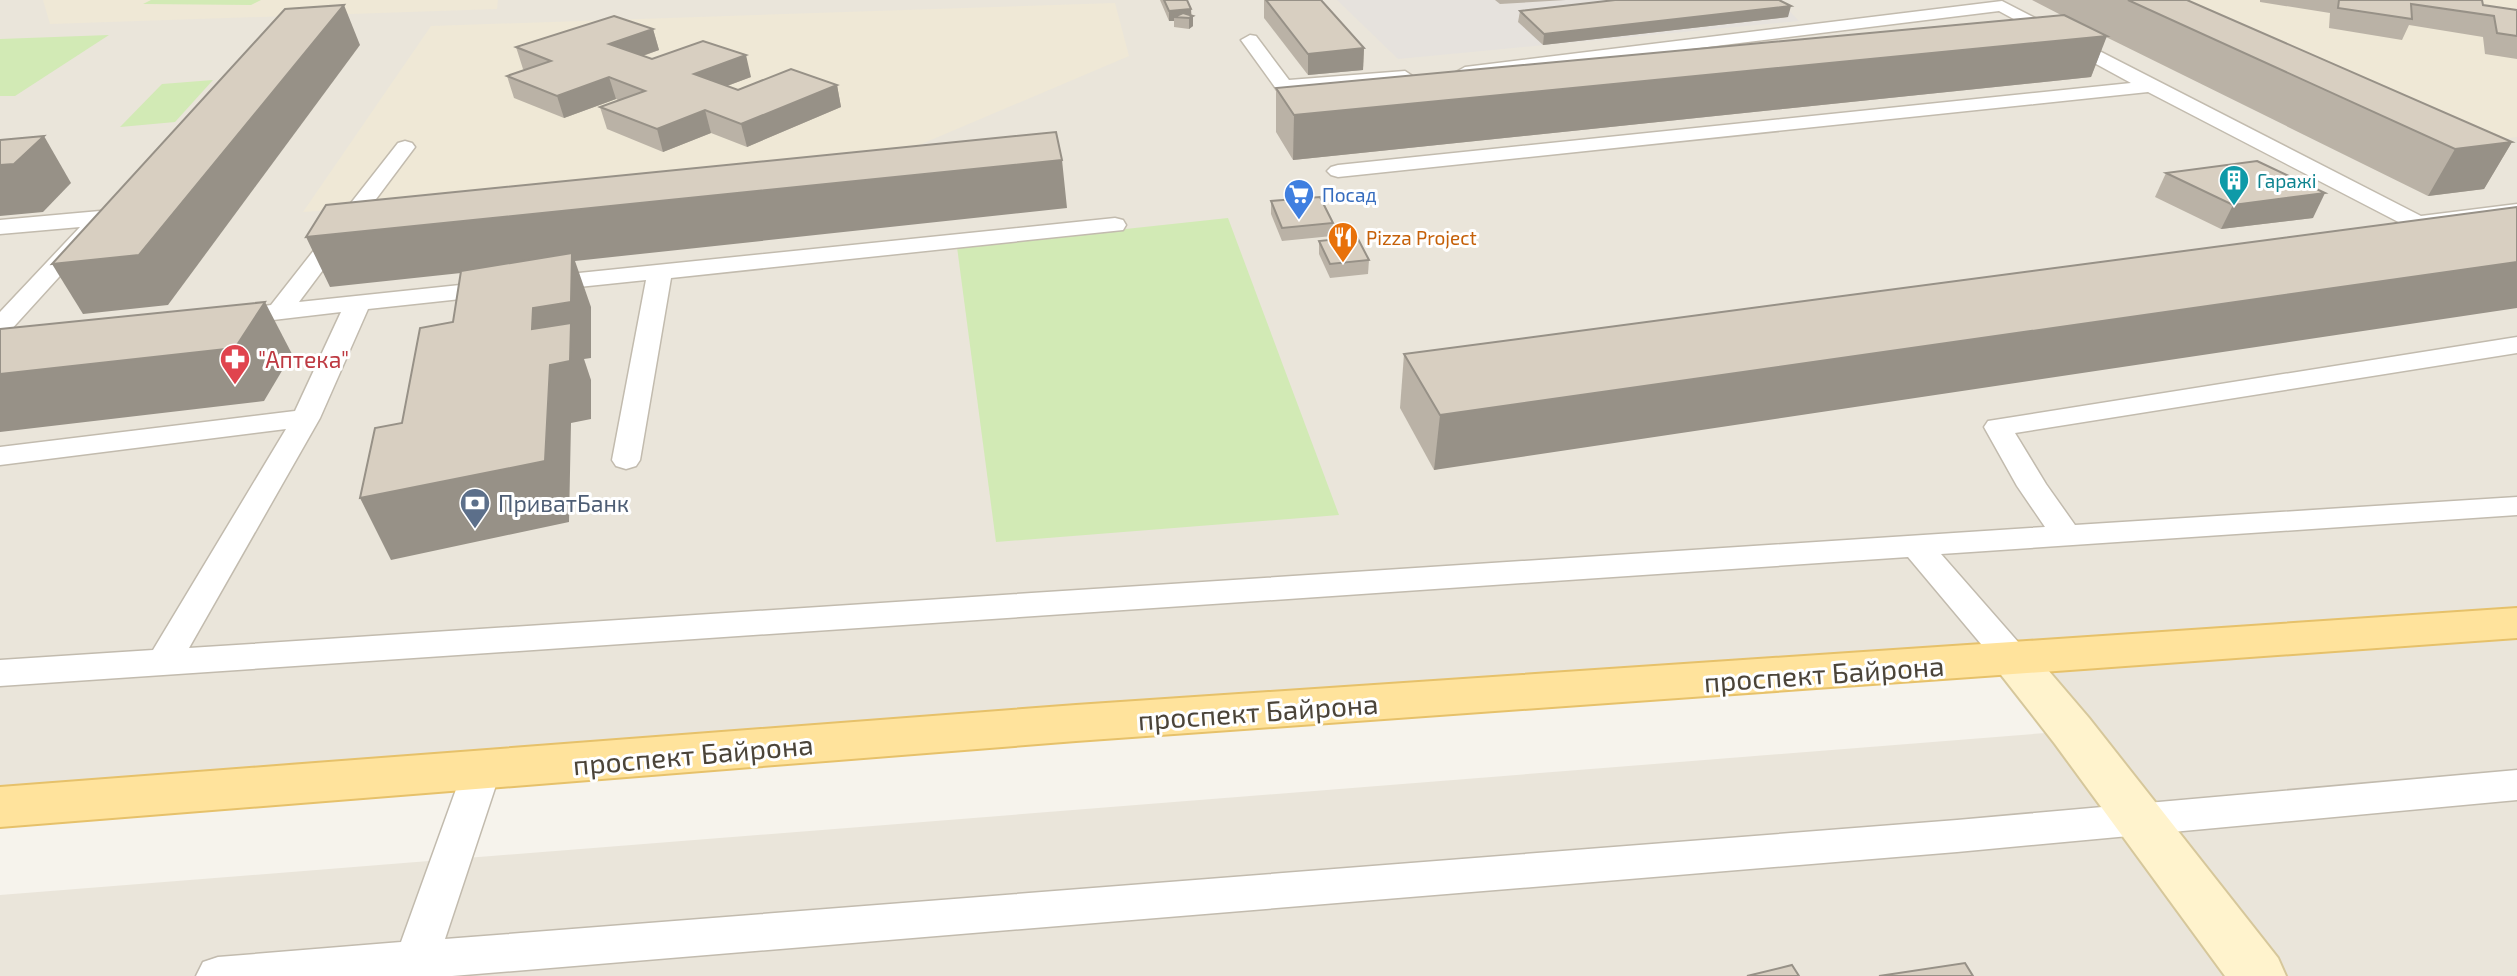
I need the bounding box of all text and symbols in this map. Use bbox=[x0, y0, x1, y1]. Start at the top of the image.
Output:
building icon: Гаражі bbox=[2217, 163, 2251, 207]
place label: Гаражі bbox=[2257, 169, 2316, 192]
supermarket icon: Посад bbox=[1282, 177, 1316, 221]
place label: Посад bbox=[1322, 183, 1377, 206]
restaurant icon: Pizza Project bbox=[1326, 220, 1360, 264]
place label: Pizza Project bbox=[1366, 226, 1477, 249]
pharmacy icon: "Аптека" bbox=[218, 342, 252, 386]
place label: "Аптека" bbox=[258, 345, 349, 373]
bank icon: ПриватБанк bbox=[458, 486, 492, 530]
place label: ПриватБанк bbox=[498, 489, 629, 517]
street label: проспект Байрона bbox=[1703, 648, 1945, 698]
street label: проспект Байрона bbox=[1137, 686, 1379, 736]
street label: проспект Байрона bbox=[571, 727, 815, 781]

